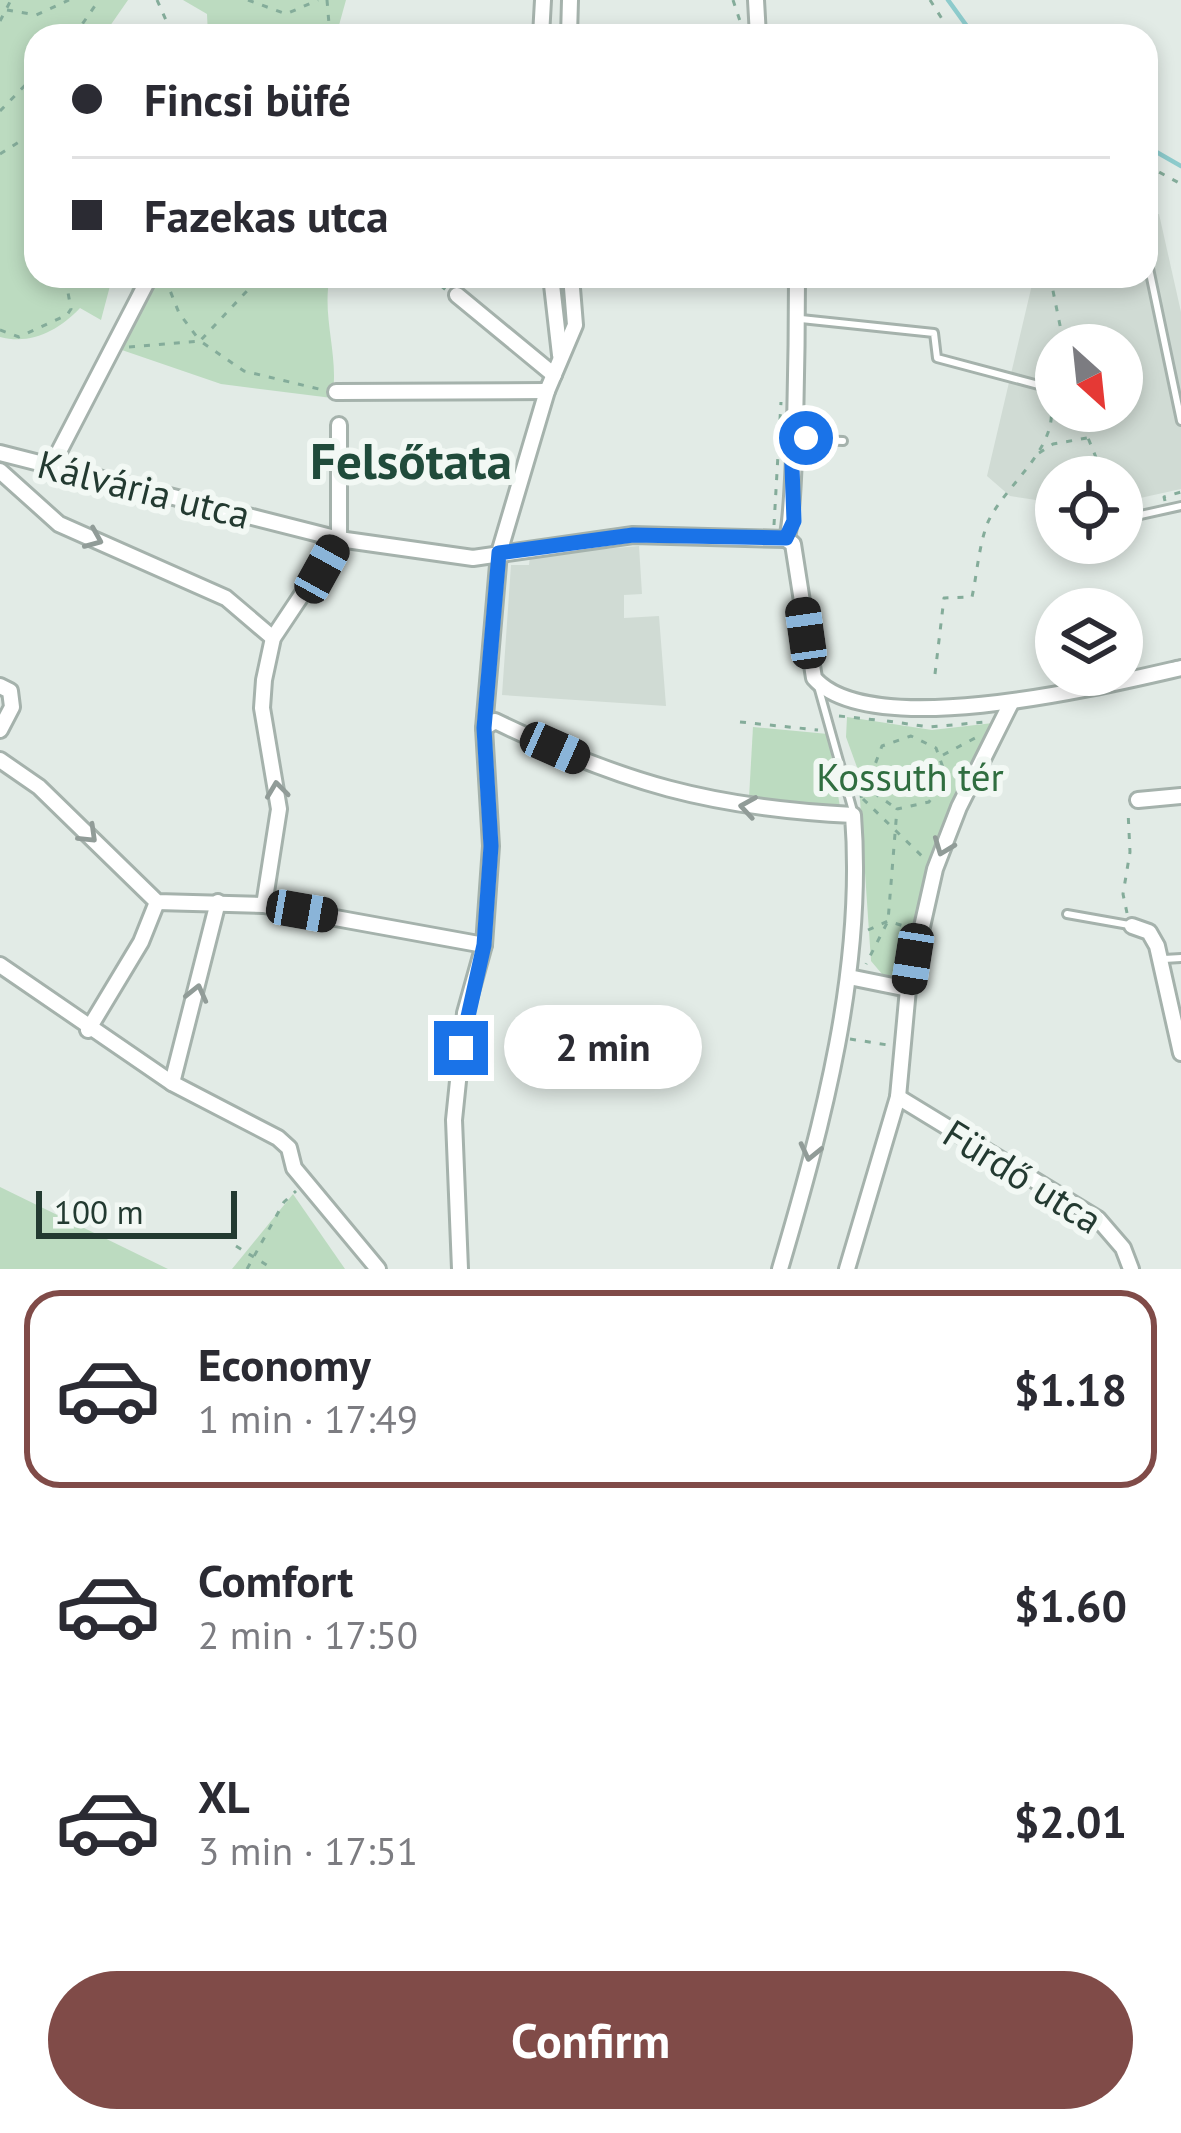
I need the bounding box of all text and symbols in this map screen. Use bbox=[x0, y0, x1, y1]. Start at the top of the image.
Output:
text: Fincsi büfé bbox=[144, 70, 351, 128]
text: Fazekas utca bbox=[144, 186, 389, 244]
north arrow bbox=[1035, 324, 1143, 432]
map controls bbox=[1035, 324, 1143, 696]
route start bbox=[779, 411, 833, 465]
district label: Felsőtata bbox=[310, 427, 512, 493]
street label: Kálvária utca bbox=[33, 438, 255, 540]
button: locate bbox=[1035, 456, 1143, 564]
one-way arrow bbox=[81, 525, 103, 549]
car bbox=[289, 529, 355, 609]
button: layers bbox=[1035, 588, 1143, 696]
car bbox=[783, 595, 829, 671]
car bbox=[515, 717, 595, 779]
park label: Kossuth tér bbox=[816, 751, 1004, 802]
one-way arrow bbox=[264, 780, 290, 799]
one-way arrow bbox=[738, 795, 758, 820]
one-way arrow bbox=[75, 821, 97, 843]
one-way arrow bbox=[933, 835, 958, 856]
car bbox=[263, 887, 341, 935]
car bbox=[890, 921, 936, 997]
one-way arrow bbox=[183, 983, 208, 1003]
callout: 2 min bbox=[503, 1006, 701, 1090]
route end bbox=[434, 1021, 488, 1075]
text: 2 min bbox=[555, 1021, 651, 1072]
street label: Fürdő utca bbox=[934, 1107, 1112, 1245]
one-way arrow bbox=[799, 1142, 824, 1162]
scale bar bbox=[36, 1185, 237, 1238]
text: 100 m bbox=[54, 1190, 144, 1233]
icon: car bbox=[54, 1335, 162, 1443]
text: Economy bbox=[198, 1335, 371, 1393]
text: $1.18 bbox=[1014, 1360, 1127, 1418]
text: 1 min · 17:49 bbox=[198, 1393, 418, 1444]
icon: car bbox=[54, 1551, 162, 1659]
text: Comfort bbox=[198, 1551, 353, 1609]
text: $1.60 bbox=[1014, 1576, 1127, 1634]
text: 2 min · 17:50 bbox=[198, 1609, 418, 1660]
icon: car bbox=[54, 1767, 162, 1875]
text: XL bbox=[198, 1767, 250, 1825]
text: $2.01 bbox=[1014, 1792, 1127, 1850]
text: 3 min · 17:51 bbox=[198, 1825, 418, 1876]
button: Confirm bbox=[48, 1971, 1133, 2109]

